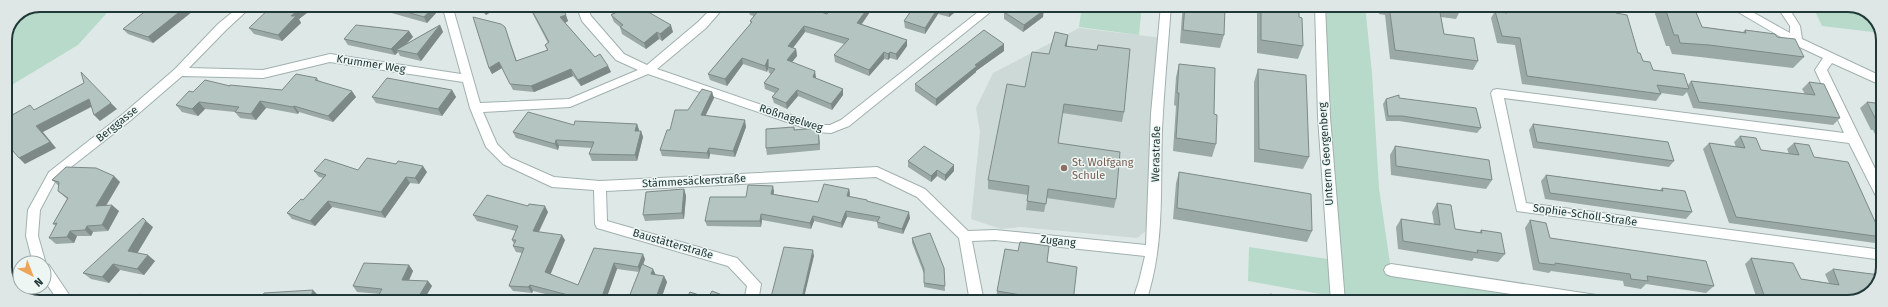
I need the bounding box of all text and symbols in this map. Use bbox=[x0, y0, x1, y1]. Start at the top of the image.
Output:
street label: Krummer Weg bbox=[335, 52, 407, 76]
street label: Unterm Georgenberg bbox=[1316, 101, 1336, 206]
street label: Roßnagelweg bbox=[758, 102, 825, 134]
street label: Berggasse bbox=[93, 103, 141, 145]
street label: Werastraße bbox=[1149, 126, 1163, 182]
place label: St. Wolfgang Schule bbox=[1072, 156, 1134, 182]
marker: St. Wolfgang Schule bbox=[1059, 163, 1069, 173]
street label: Stämmesäckerstraße bbox=[642, 172, 746, 190]
street label: Sophie-Scholl-Straße bbox=[1532, 201, 1638, 229]
street label: Baustätterstraße bbox=[631, 226, 715, 262]
street label: Zugang bbox=[1040, 233, 1077, 249]
north arrow bbox=[12, 255, 52, 295]
text: N bbox=[31, 275, 45, 289]

